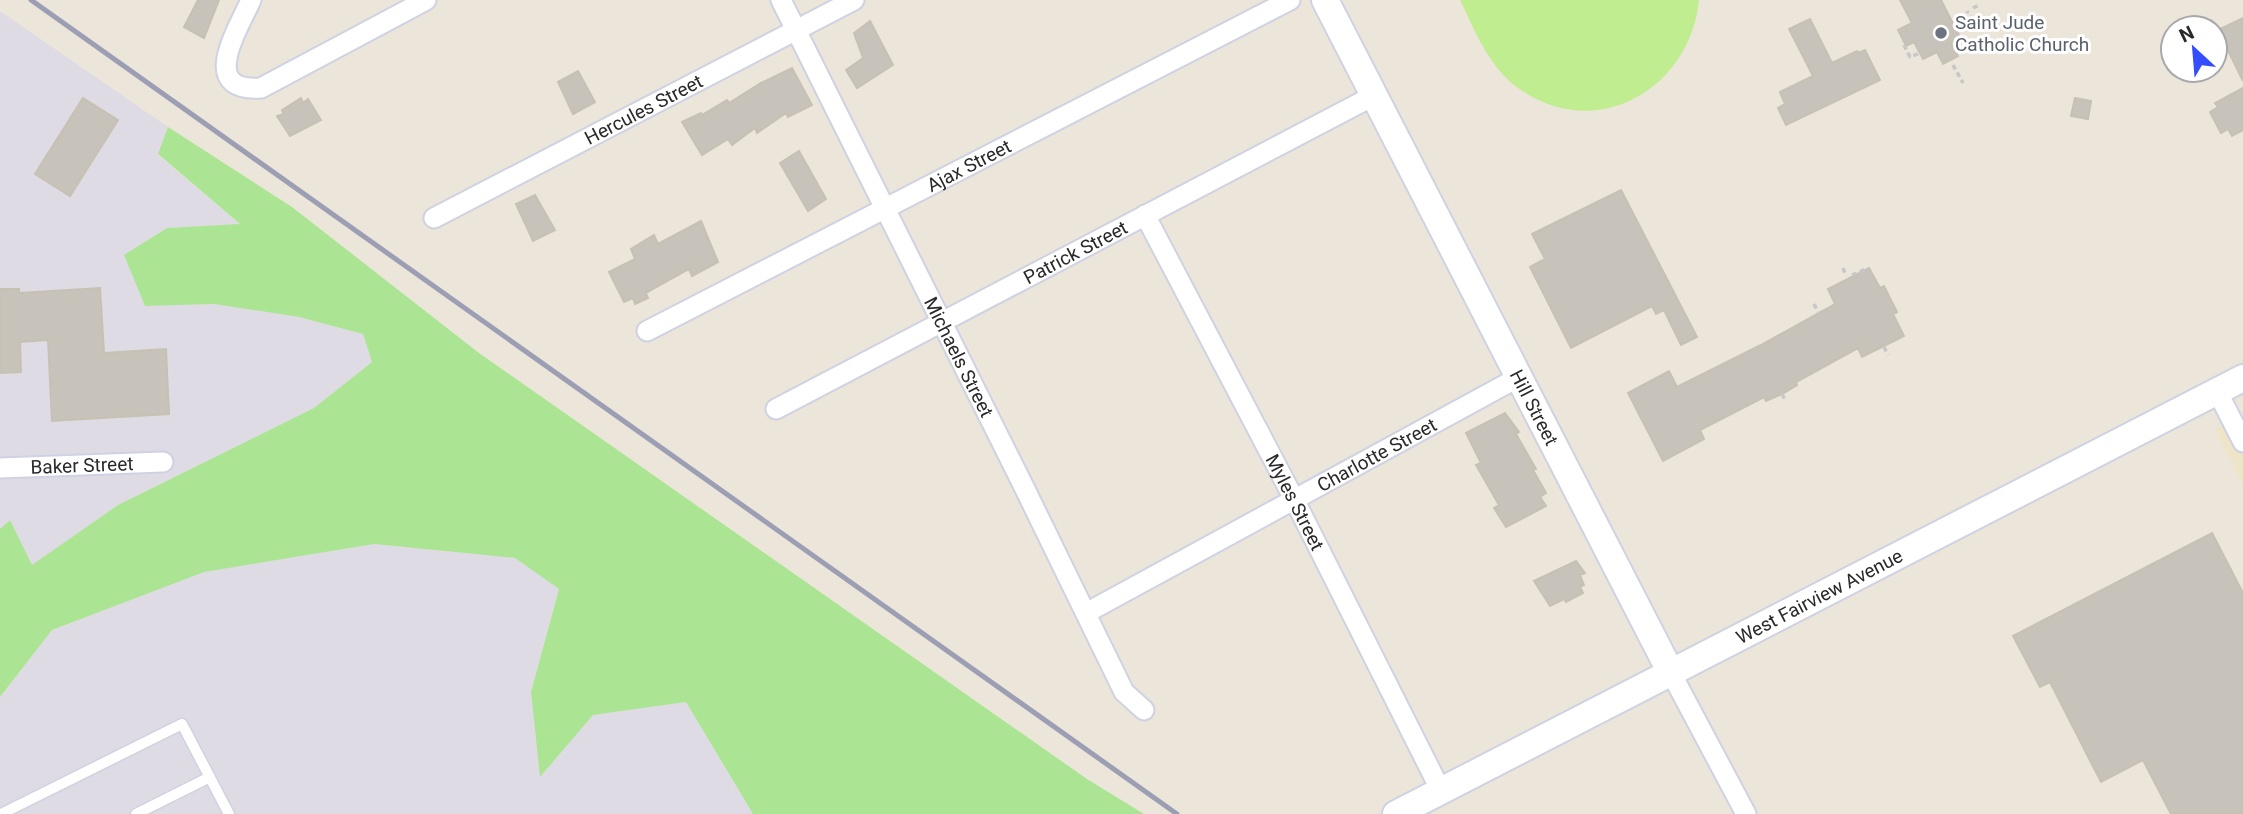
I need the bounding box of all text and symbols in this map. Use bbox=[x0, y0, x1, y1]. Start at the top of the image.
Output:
place label: Saint Jude Catholic Church bbox=[1955, 11, 2089, 56]
north arrow bbox=[2159, 14, 2229, 84]
text: N bbox=[2176, 21, 2198, 47]
marker: Saint Jude Catholic Church bbox=[1933, 25, 1949, 41]
street label: Hercules Street bbox=[581, 70, 707, 150]
street label: Ajax Street bbox=[923, 135, 1015, 197]
street label: Patrick Street bbox=[1020, 216, 1131, 289]
street label: Michaels Street bbox=[919, 293, 998, 421]
street label: Hill Street bbox=[1505, 366, 1563, 449]
street label: Charlotte Street bbox=[1313, 413, 1441, 497]
street label: Myles Street bbox=[1261, 450, 1329, 554]
street label: Baker Street bbox=[30, 452, 134, 479]
street label: West Fairview Avenue bbox=[1732, 544, 1907, 649]

